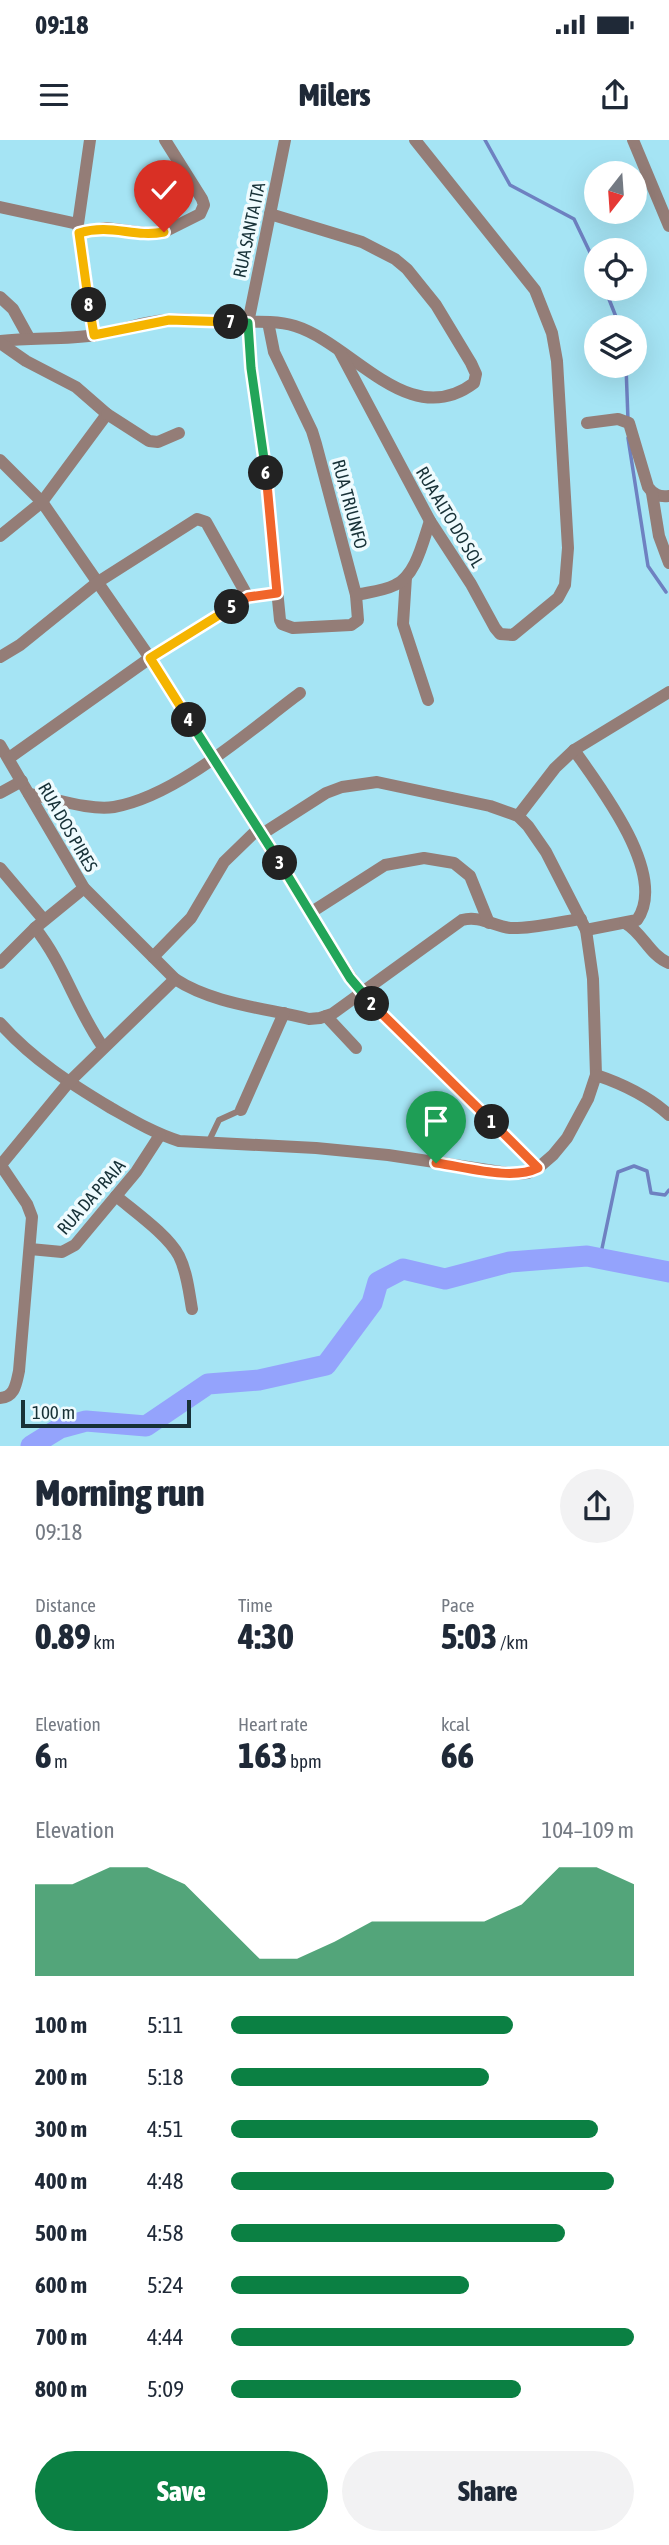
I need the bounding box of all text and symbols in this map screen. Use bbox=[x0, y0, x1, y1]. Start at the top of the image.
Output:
text: 09:18 bbox=[35, 10, 89, 40]
icon: menu bbox=[35, 76, 73, 114]
text: Milers bbox=[298, 76, 371, 113]
icon: share bbox=[596, 76, 634, 114]
pin bbox=[134, 160, 194, 232]
north arrow bbox=[584, 161, 648, 224]
map controls bbox=[584, 161, 647, 378]
icon: check bbox=[145, 171, 183, 209]
street label: RUA SANTA ITA bbox=[229, 180, 269, 280]
button: locate bbox=[584, 238, 647, 301]
pin: 8 bbox=[72, 288, 106, 322]
text: 8 bbox=[84, 293, 93, 315]
pin: 7 bbox=[214, 304, 248, 340]
text: 7 bbox=[226, 310, 235, 332]
button: layers bbox=[584, 315, 647, 378]
pin: 6 bbox=[248, 456, 284, 490]
street label: RUA TRIUNFO bbox=[328, 457, 372, 551]
text: 6 bbox=[261, 461, 270, 483]
street label: RUA ALTO DO SOL bbox=[412, 463, 488, 571]
pin: 5 bbox=[215, 589, 250, 624]
text: 5 bbox=[227, 595, 236, 617]
pin: 4 bbox=[172, 702, 206, 738]
text: 4 bbox=[184, 708, 193, 730]
street label: RUA DOS PIRES bbox=[34, 779, 102, 876]
pin: 3 bbox=[262, 846, 298, 880]
text: 3 bbox=[275, 851, 284, 873]
pin: 2 bbox=[354, 986, 390, 1022]
text: 2 bbox=[367, 992, 376, 1014]
pin bbox=[406, 1091, 466, 1163]
icon: arrive bbox=[417, 1102, 455, 1140]
pin: 1 bbox=[475, 1104, 510, 1140]
text: 1 bbox=[487, 1110, 496, 1132]
street label: RUA DA PRAIA bbox=[53, 1155, 129, 1239]
scale bar bbox=[21, 1397, 191, 1429]
text: 100 m bbox=[32, 1401, 75, 1423]
button: share bbox=[560, 1469, 634, 1543]
text: Morning run bbox=[35, 1471, 205, 1514]
text: 09:18 bbox=[35, 1519, 82, 1545]
text: Distance bbox=[35, 1594, 96, 1616]
text: Time bbox=[238, 1594, 273, 1616]
text: Pace bbox=[441, 1594, 474, 1616]
text: 0.89 bbox=[35, 1616, 91, 1656]
text: 4:30 bbox=[238, 1616, 294, 1656]
text: 5:03 bbox=[441, 1616, 497, 1656]
text: km bbox=[91, 1631, 115, 1653]
text: /km bbox=[497, 1631, 528, 1653]
text: Elevation bbox=[35, 1713, 101, 1735]
text: Heart rate bbox=[238, 1713, 308, 1735]
text: kcal bbox=[441, 1713, 470, 1735]
text: 6 bbox=[35, 1735, 51, 1775]
text: 163 bbox=[238, 1735, 287, 1775]
text: 66 bbox=[441, 1735, 474, 1775]
text: m bbox=[51, 1750, 68, 1772]
text: bpm bbox=[287, 1750, 322, 1772]
text: Elevation bbox=[35, 1817, 115, 1843]
text: 104–109 m bbox=[541, 1817, 634, 1843]
text: 100 m bbox=[35, 2012, 87, 2038]
text: 5:11 bbox=[147, 2012, 184, 2038]
text: 200 m bbox=[35, 2064, 87, 2090]
text: 5:18 bbox=[147, 2064, 184, 2090]
text: 300 m bbox=[35, 2116, 87, 2142]
text: 4:51 bbox=[147, 2116, 184, 2142]
text: 400 m bbox=[35, 2168, 87, 2194]
text: 4:48 bbox=[147, 2168, 184, 2194]
text: 500 m bbox=[35, 2220, 87, 2246]
text: 4:58 bbox=[147, 2220, 184, 2246]
text: 600 m bbox=[35, 2272, 87, 2298]
text: 5:24 bbox=[147, 2272, 184, 2298]
text: 700 m bbox=[35, 2324, 87, 2350]
text: 4:44 bbox=[147, 2324, 184, 2350]
text: 800 m bbox=[35, 2376, 87, 2402]
text: 5:09 bbox=[147, 2376, 184, 2402]
button: Save bbox=[35, 2451, 328, 2531]
button: Share bbox=[342, 2451, 634, 2531]

